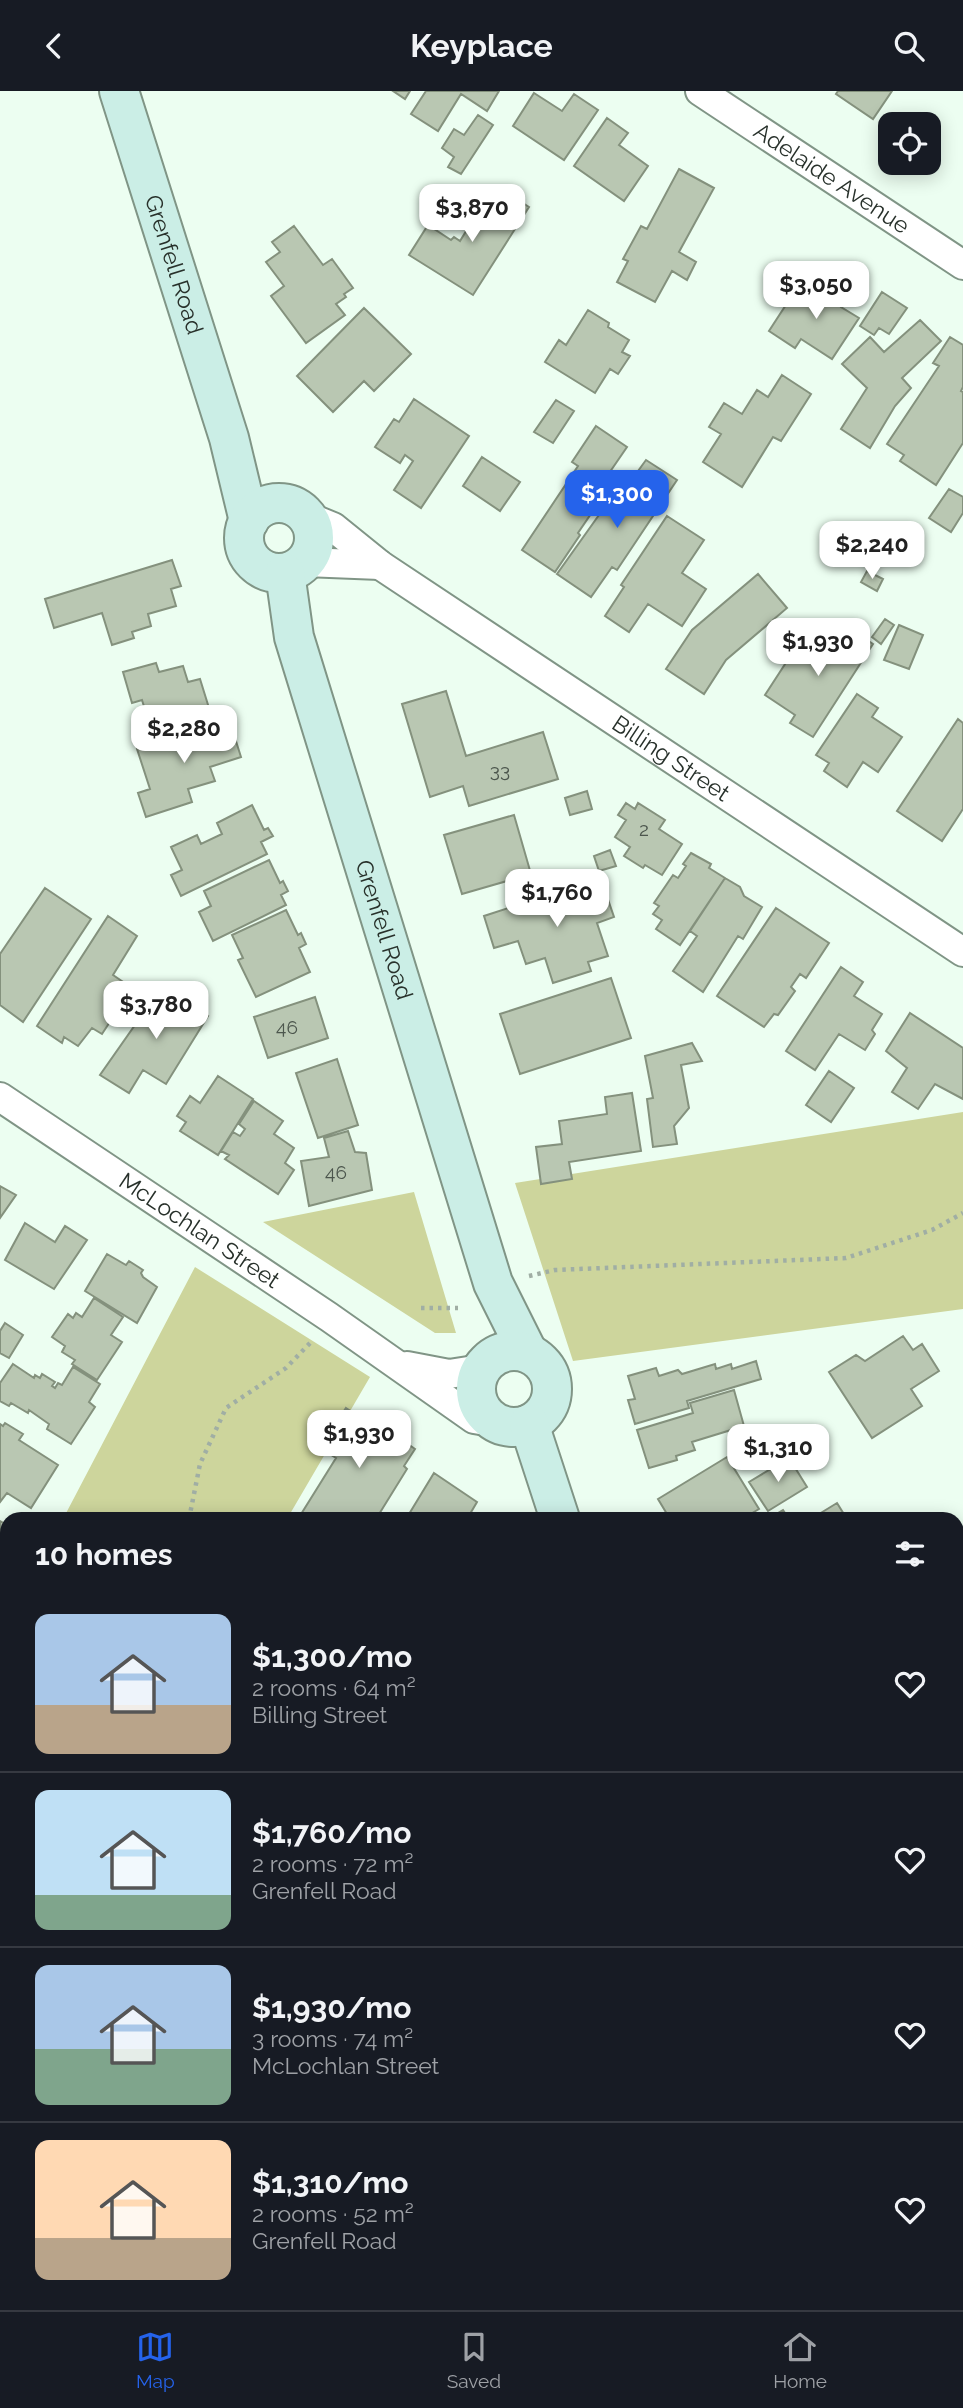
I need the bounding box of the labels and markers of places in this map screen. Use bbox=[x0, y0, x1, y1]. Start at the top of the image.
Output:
pin: $3,870 bbox=[415, 185, 529, 244]
pin: $3,050 bbox=[759, 261, 873, 321]
pin: $1,300 bbox=[560, 471, 674, 530]
pin: $2,240 bbox=[815, 521, 929, 581]
pin: $1,930 bbox=[761, 619, 875, 678]
pin: $2,280 bbox=[127, 705, 241, 765]
pin: $1,760 bbox=[500, 869, 614, 929]
pin: $3,780 bbox=[99, 981, 213, 1041]
pin: $1,930 bbox=[302, 1411, 416, 1470]
pin: $1,310 bbox=[721, 1425, 835, 1484]

